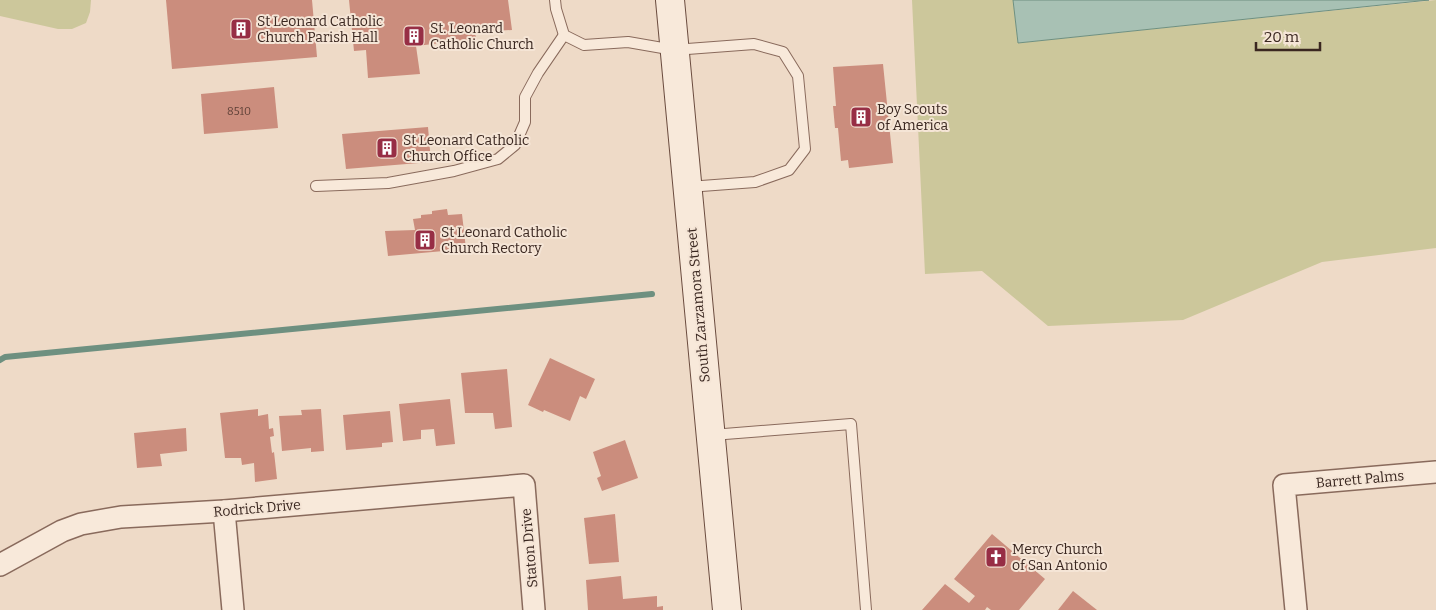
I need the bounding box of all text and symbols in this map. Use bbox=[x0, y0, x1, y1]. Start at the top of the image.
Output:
place label: St Leonard Catholic Church Parish Hall bbox=[257, 13, 383, 46]
building icon: St Leonard Catholic Church Parish Hall bbox=[229, 17, 253, 41]
place label: St. Leonard Catholic Church bbox=[430, 20, 534, 53]
scale bar bbox=[1256, 20, 1320, 52]
building icon: St. Leonard Catholic Church bbox=[402, 24, 426, 48]
text: 20 m bbox=[1264, 28, 1300, 46]
place label: Boy Scouts of America bbox=[877, 101, 948, 134]
house number: 8510 bbox=[227, 105, 251, 118]
building icon: Boy Scouts of America bbox=[849, 105, 873, 129]
place label: St Leonard Catholic Church Office bbox=[403, 132, 529, 165]
building icon: St Leonard Catholic Church Office bbox=[375, 136, 399, 160]
place label: St Leonard Catholic Church Rectory bbox=[441, 224, 567, 257]
street label: South Zarzamora Street bbox=[683, 227, 714, 383]
building icon: St Leonard Catholic Church Rectory bbox=[413, 228, 437, 252]
street label: Barrett Palms bbox=[1315, 467, 1405, 492]
street label: Rodrick Drive bbox=[213, 496, 301, 521]
street label: Staton Drive bbox=[518, 507, 541, 588]
place label: Mercy Church of San Antonio bbox=[1012, 541, 1108, 574]
church icon: Mercy Church of San Antonio bbox=[984, 545, 1008, 569]

